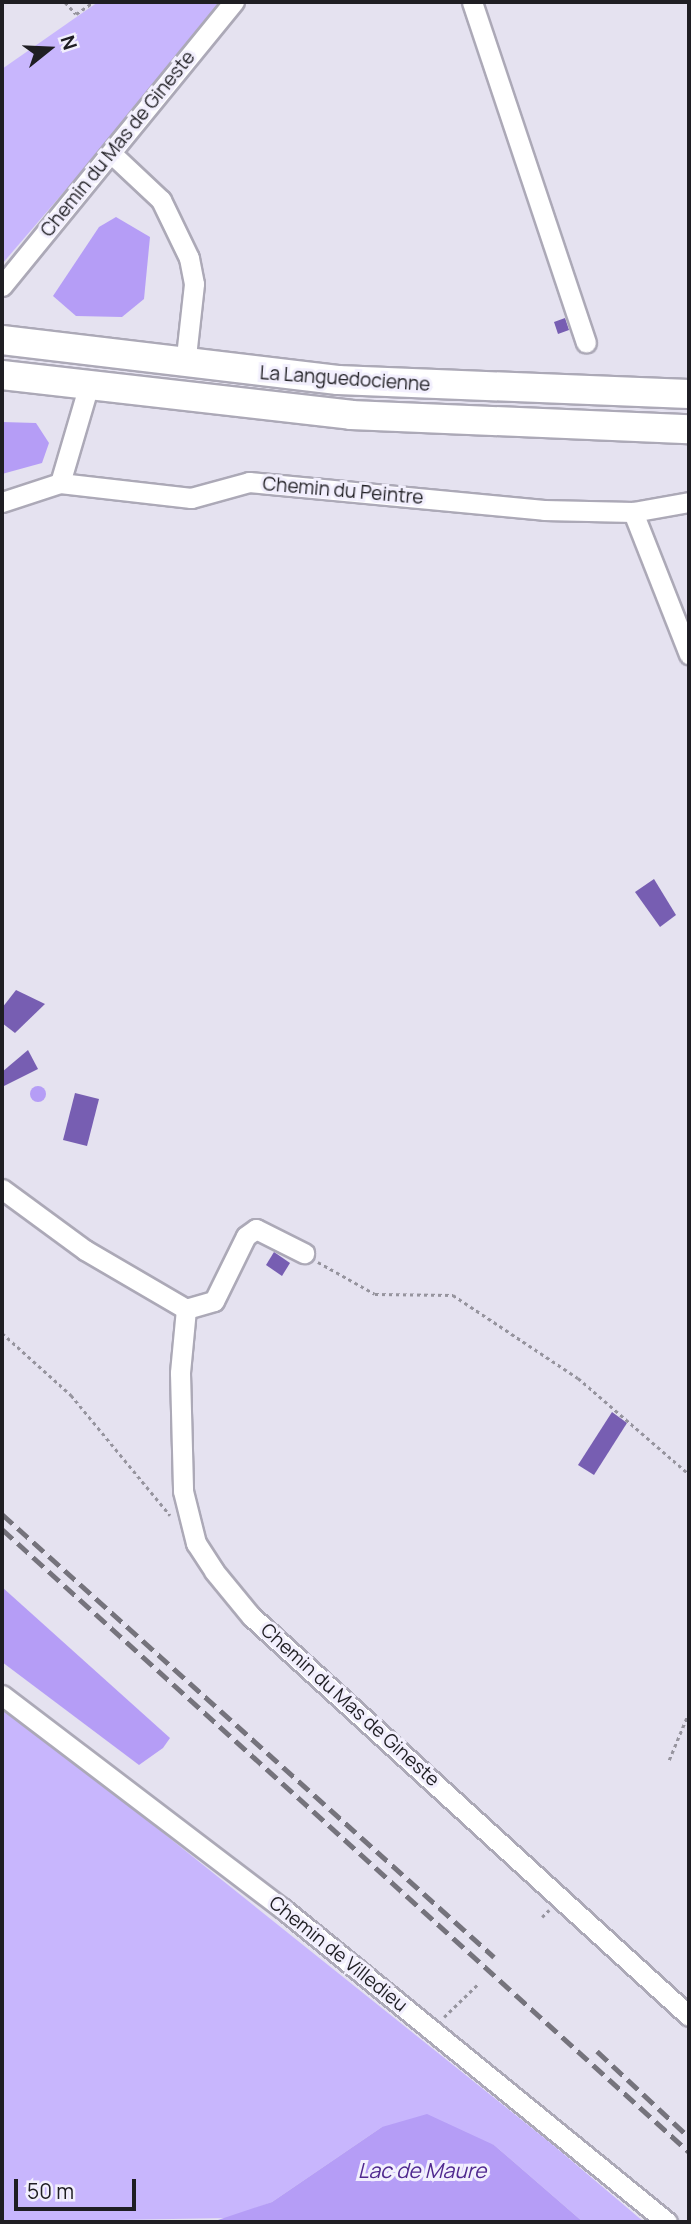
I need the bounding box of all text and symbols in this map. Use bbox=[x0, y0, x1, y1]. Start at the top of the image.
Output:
north arrow bbox=[14, 14, 84, 84]
text: N bbox=[54, 32, 83, 53]
street label: Chemin du Mas de Gineste bbox=[36, 46, 200, 242]
street label: La Languedocienne bbox=[259, 362, 431, 396]
street label: Chemin du Peintre bbox=[262, 473, 424, 509]
street label: Chemin du Mas de Gineste bbox=[256, 1619, 444, 1791]
street label: Chemin de Villedieu bbox=[264, 1891, 412, 2017]
water label: Lac de Maure bbox=[358, 2157, 486, 2183]
scale bar bbox=[18, 2164, 140, 2208]
text: 50 m bbox=[27, 2177, 74, 2205]

